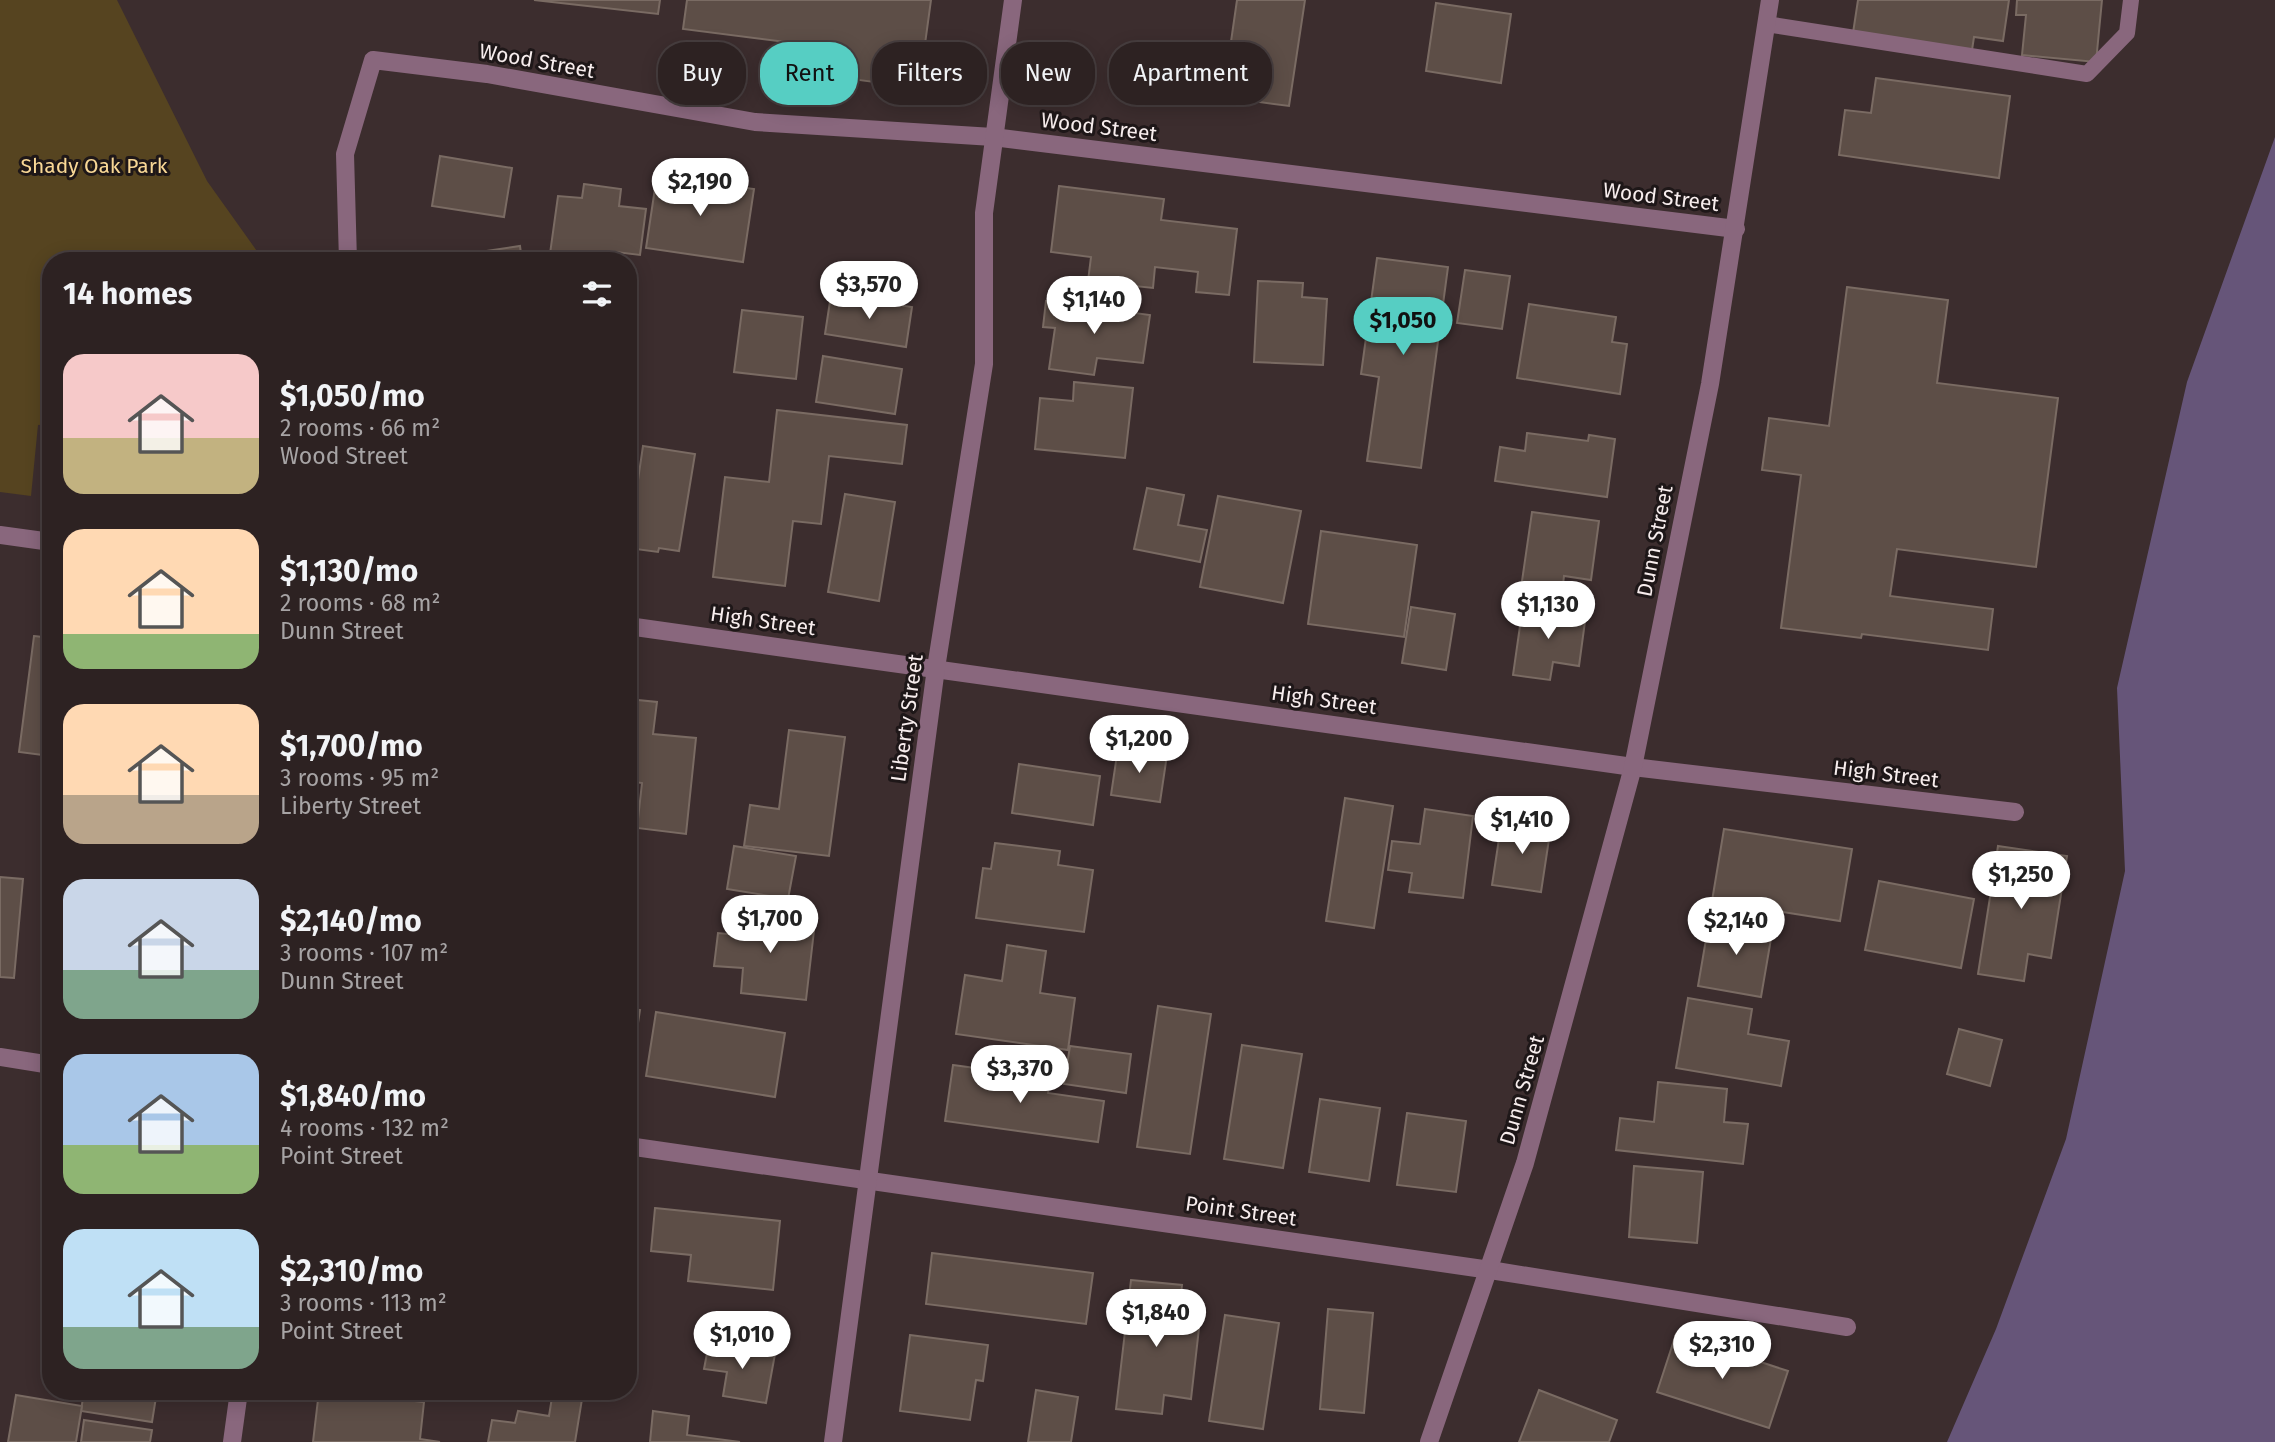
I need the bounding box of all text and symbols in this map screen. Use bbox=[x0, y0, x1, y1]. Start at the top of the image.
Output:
street label: Wood Street bbox=[477, 38, 597, 84]
chip: Buy bbox=[658, 42, 746, 105]
chip: Rent bbox=[760, 42, 858, 105]
chip: Filters bbox=[872, 42, 987, 105]
chip: New bbox=[1001, 42, 1095, 105]
chip: Apartment bbox=[1109, 42, 1272, 105]
street label: Wood Street bbox=[1039, 107, 1159, 147]
park label: Shady Oak Park bbox=[20, 153, 168, 179]
pin: $2,190 bbox=[643, 158, 757, 218]
text: $2,190 bbox=[668, 167, 732, 195]
street label: Wood Street bbox=[1601, 177, 1721, 217]
pin: $3,570 bbox=[812, 262, 926, 321]
text: $3,570 bbox=[836, 270, 902, 298]
icon: filters bbox=[578, 275, 616, 313]
text: 14 homes bbox=[63, 276, 192, 312]
pin: $1,140 bbox=[1037, 276, 1151, 336]
text: $1,140 bbox=[1063, 285, 1125, 313]
pin: $1,050 bbox=[1346, 298, 1460, 357]
text: $1,050 bbox=[1370, 306, 1436, 334]
text: $1,050/mo bbox=[280, 378, 425, 414]
icon: home bbox=[119, 382, 203, 466]
text: 2 rooms · 66 m² bbox=[280, 414, 440, 442]
text: Wood Street bbox=[280, 442, 408, 470]
street label: Dunn Street bbox=[1631, 483, 1679, 599]
text: $1,130/mo bbox=[280, 553, 418, 589]
icon: home bbox=[119, 557, 203, 641]
pin: $1,130 bbox=[1491, 582, 1605, 641]
text: 2 rooms · 68 m² bbox=[280, 589, 441, 617]
text: $1,130 bbox=[1517, 590, 1579, 618]
street label: High Street bbox=[709, 601, 818, 641]
text: Dunn Street bbox=[280, 617, 404, 645]
street label: Liberty Street bbox=[885, 652, 929, 784]
street label: High Street bbox=[1270, 680, 1379, 720]
pin: $1,200 bbox=[1082, 716, 1196, 775]
text: $1,200 bbox=[1106, 724, 1172, 752]
text: $1,700/mo bbox=[280, 728, 423, 764]
icon: home bbox=[119, 732, 203, 816]
street label: High Street bbox=[1832, 755, 1941, 793]
text: 3 rooms · 95 m² bbox=[280, 764, 439, 792]
text: Liberty Street bbox=[280, 792, 421, 820]
pin: $1,410 bbox=[1465, 796, 1579, 856]
text: $1,410 bbox=[1491, 805, 1553, 833]
pin: $1,250 bbox=[1964, 852, 2078, 911]
text: $1,250 bbox=[1988, 860, 2054, 888]
pin: $1,700 bbox=[713, 895, 827, 955]
pin: $2,140 bbox=[1679, 898, 1793, 957]
text: $2,140/mo bbox=[280, 903, 422, 939]
text: $1,700 bbox=[737, 904, 803, 932]
text: $2,140 bbox=[1704, 906, 1768, 934]
icon: home bbox=[119, 907, 203, 991]
text: 3 rooms · 107 m² bbox=[280, 939, 448, 967]
text: Dunn Street bbox=[280, 967, 404, 995]
street label: Dunn Street bbox=[1494, 1032, 1550, 1148]
pin: $3,370 bbox=[963, 1046, 1077, 1105]
text: $3,370 bbox=[987, 1054, 1053, 1082]
text: $1,840/mo bbox=[280, 1078, 426, 1114]
icon: home bbox=[119, 1082, 203, 1166]
text: 4 rooms · 132 m² bbox=[280, 1114, 449, 1142]
text: Point Street bbox=[280, 1142, 403, 1170]
street label: Point Street bbox=[1184, 1190, 1299, 1232]
text: $2,310/mo bbox=[280, 1253, 423, 1289]
icon: home bbox=[119, 1257, 203, 1341]
text: 3 rooms · 113 m² bbox=[280, 1289, 447, 1317]
pin: $1,840 bbox=[1099, 1290, 1213, 1349]
text: $1,840 bbox=[1122, 1298, 1190, 1326]
pin: $1,010 bbox=[685, 1312, 799, 1371]
text: Point Street bbox=[280, 1317, 403, 1345]
text: $1,010 bbox=[710, 1320, 774, 1348]
pin: $2,310 bbox=[1665, 1322, 1779, 1381]
text: $2,310 bbox=[1689, 1330, 1755, 1358]

